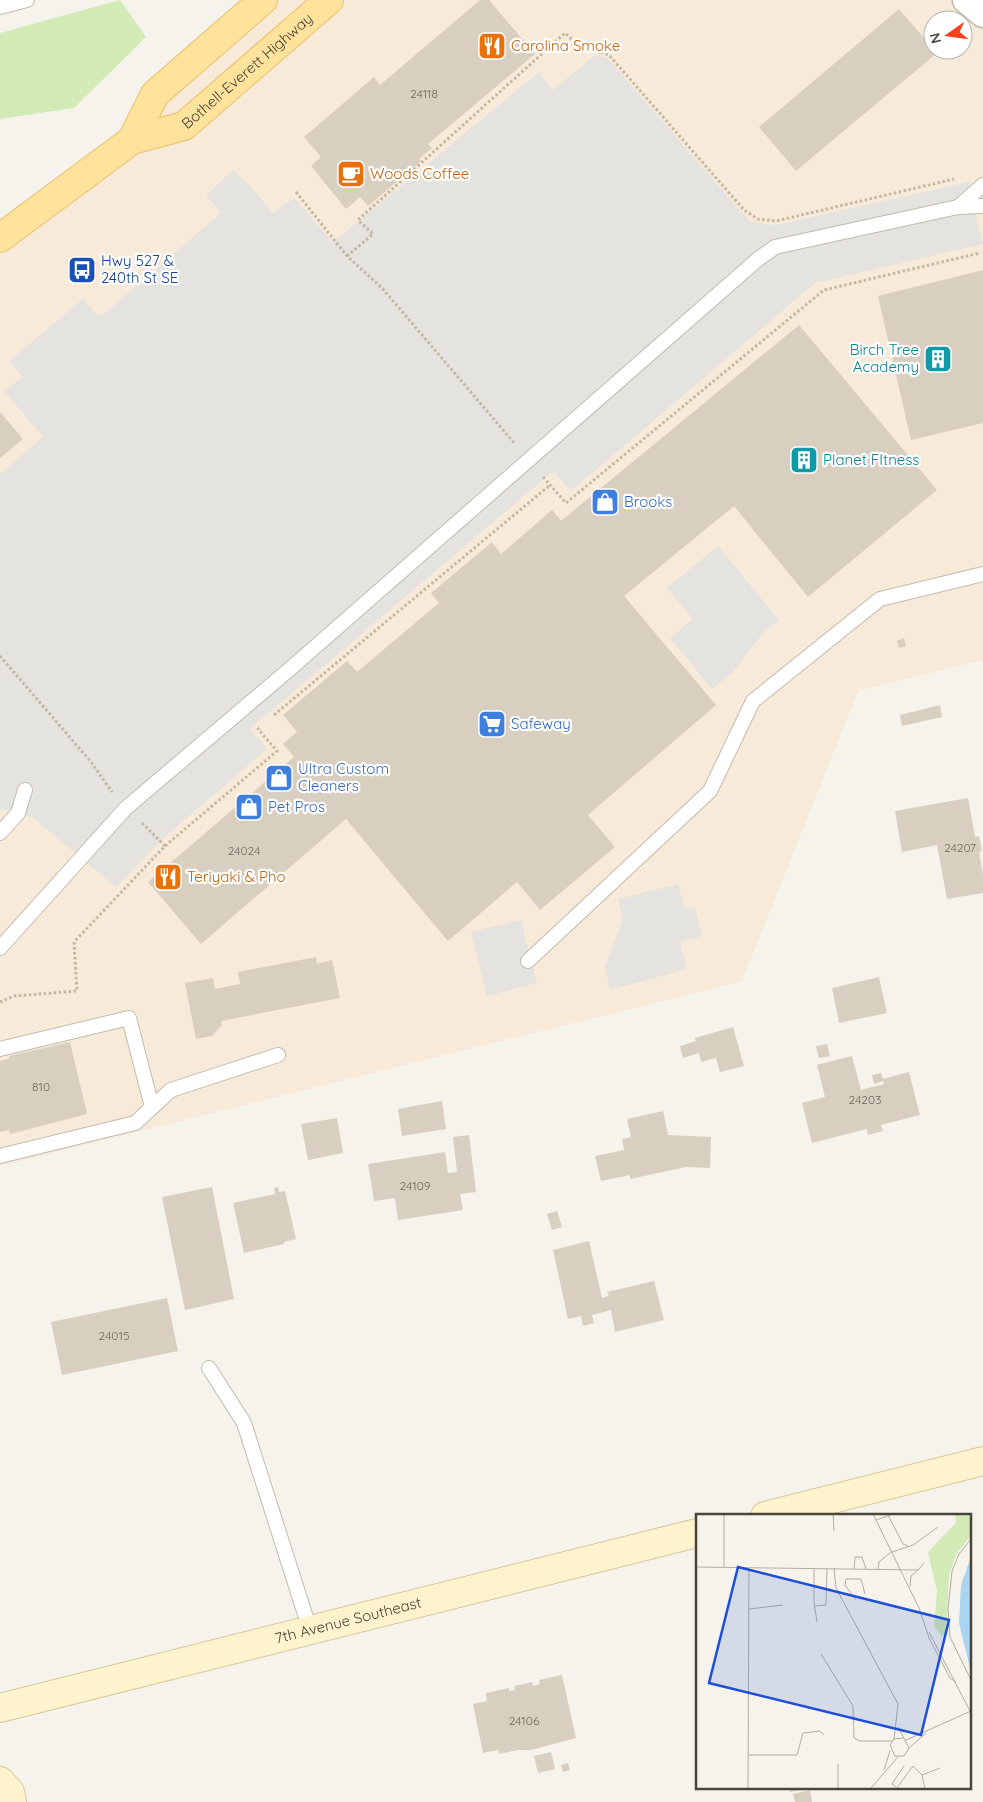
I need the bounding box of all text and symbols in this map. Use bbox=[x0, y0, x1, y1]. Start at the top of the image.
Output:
street label: Bothell-Everett Highway bbox=[177, 9, 316, 133]
north arrow bbox=[923, 10, 973, 60]
restaurant icon: Carolina Smoke bbox=[477, 31, 507, 61]
text: N bbox=[925, 31, 945, 45]
place label: Carolina Smoke bbox=[511, 36, 620, 55]
house number: 24118 bbox=[410, 86, 438, 101]
cafe icon: Woods Coffee bbox=[336, 159, 366, 189]
place label: Woods Coffee bbox=[370, 164, 469, 183]
place label: Hwy 527 & 240th St SE bbox=[101, 251, 178, 287]
bus stop icon: Hwy 527 & 240th St SE bbox=[67, 255, 97, 285]
place label: Birch Tree Academy bbox=[850, 340, 919, 376]
building icon: Birch Tree Academy bbox=[923, 344, 953, 374]
building icon: Planet FItness bbox=[789, 445, 819, 475]
place label: Planet FItness bbox=[823, 450, 919, 469]
shop icon: Brooks bbox=[590, 487, 620, 517]
place label: Brooks bbox=[624, 492, 672, 511]
supermarket icon: Safeway bbox=[477, 709, 507, 739]
place label: Safeway bbox=[511, 714, 571, 733]
place label: Ultra Custom Cleaners bbox=[298, 759, 389, 795]
shop icon: Ultra Custom Cleaners bbox=[264, 763, 294, 793]
shop icon: Pet Pros bbox=[234, 792, 264, 822]
place label: Pet Pros bbox=[268, 797, 325, 816]
house number: 24207 bbox=[944, 840, 976, 855]
house number: 24024 bbox=[228, 843, 260, 858]
restaurant icon: Teriyaki & Pho bbox=[153, 862, 183, 892]
place label: Teriyaki & Pho bbox=[187, 867, 285, 886]
house number: 810 bbox=[32, 1079, 50, 1094]
house number: 24203 bbox=[849, 1092, 881, 1107]
house number: 24109 bbox=[400, 1178, 431, 1193]
house number: 24015 bbox=[99, 1328, 129, 1343]
inset map bbox=[696, 1514, 970, 1790]
street label: 7th Avenue Southeast bbox=[273, 1593, 423, 1648]
house number: 24106 bbox=[509, 1713, 540, 1728]

